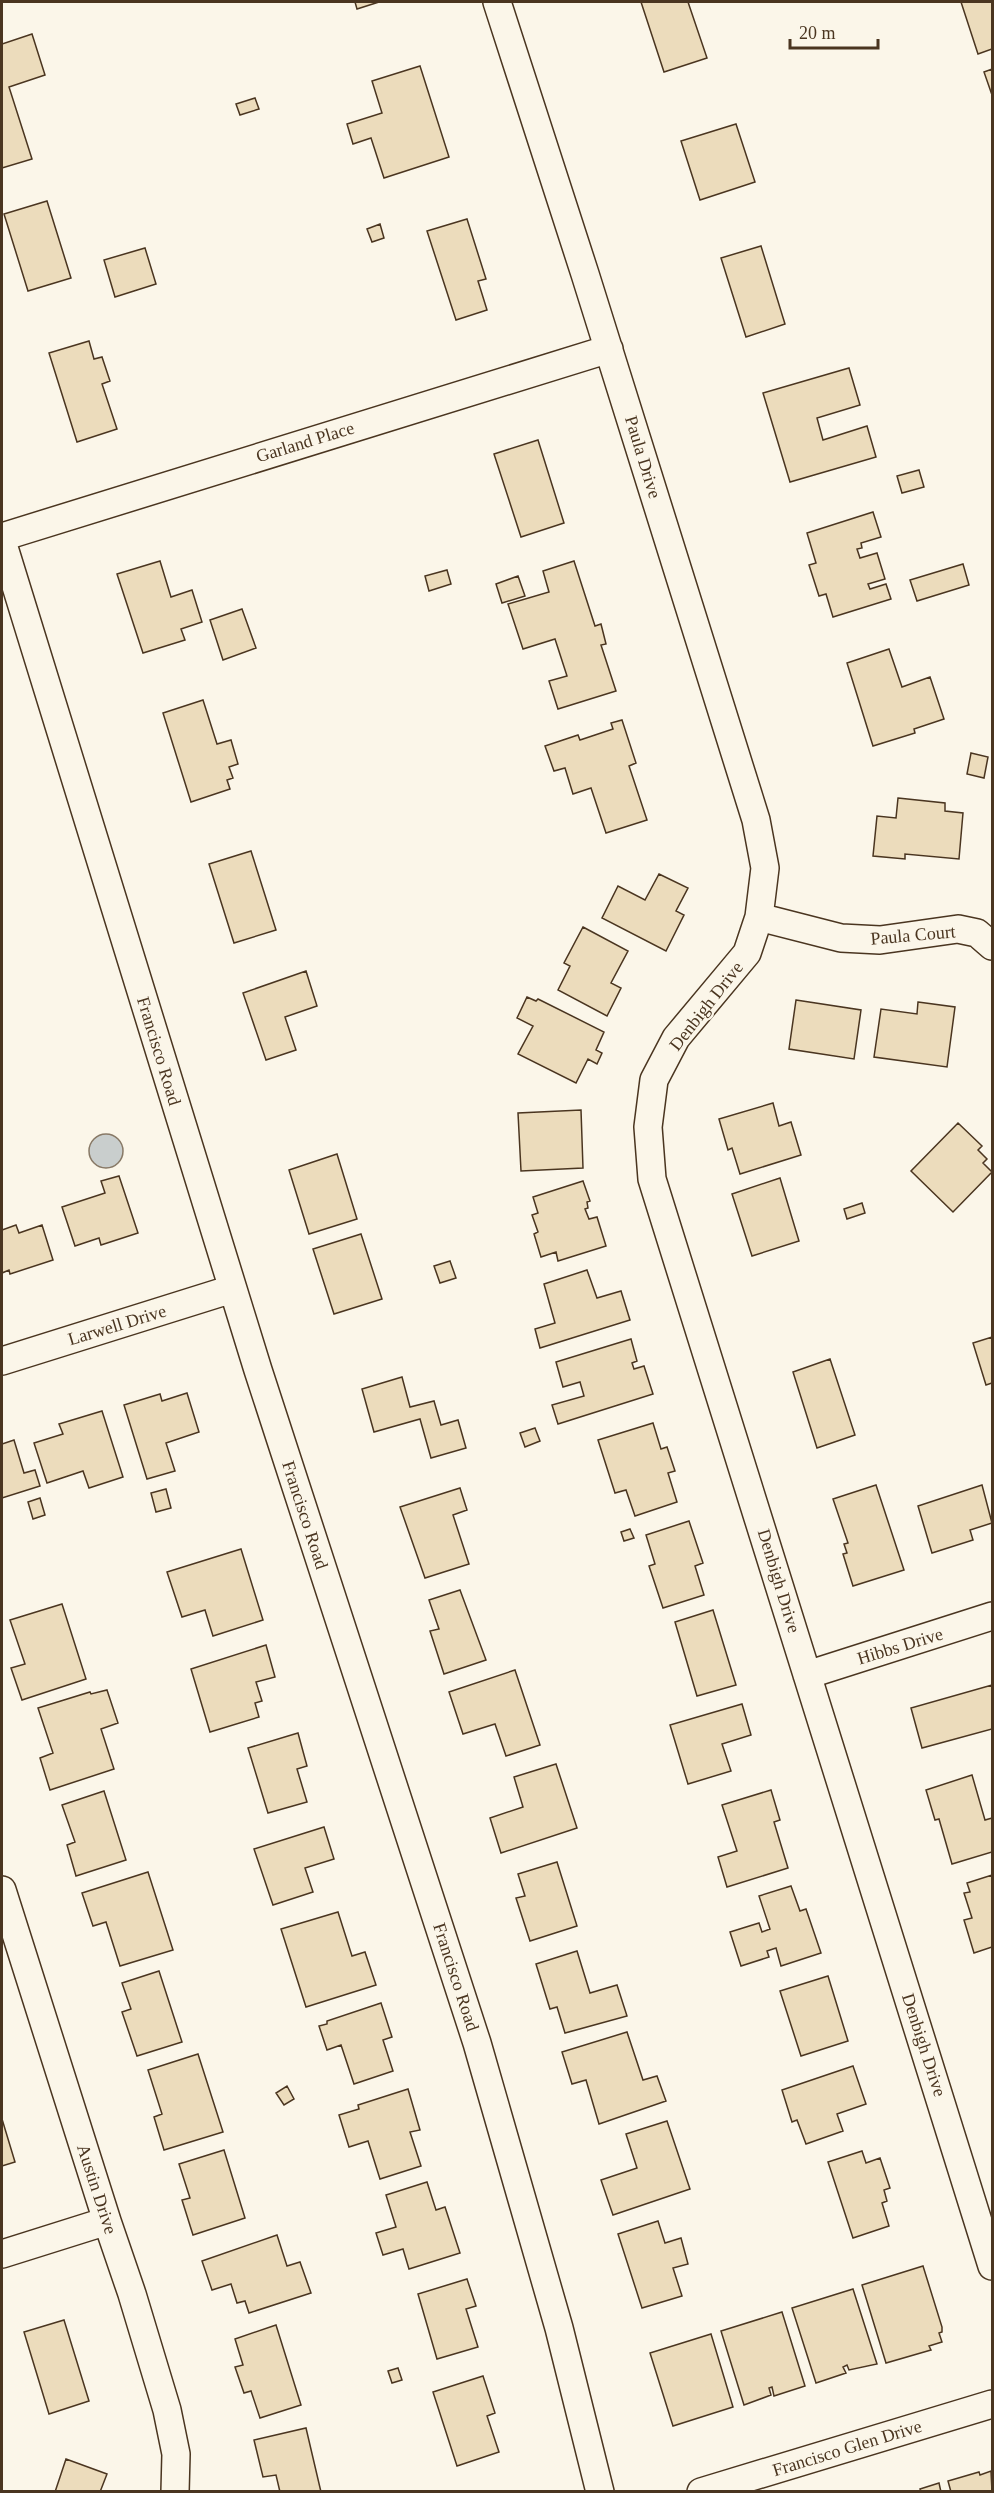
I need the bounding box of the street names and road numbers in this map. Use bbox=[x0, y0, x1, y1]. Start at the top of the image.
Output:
street label: Paula Drive bbox=[621, 413, 665, 501]
street label: Garland Place bbox=[254, 418, 356, 466]
street label: Paula Court bbox=[870, 921, 956, 949]
street label: Denbigh Drive bbox=[665, 957, 747, 1055]
street label: Francisco Road bbox=[133, 994, 185, 1108]
street label: Larwell Drive bbox=[66, 1301, 168, 1349]
street label: Francisco Road bbox=[278, 1458, 332, 1572]
street label: Denbigh Drive bbox=[754, 1527, 804, 1635]
street label: Hibbs Drive bbox=[855, 1623, 945, 1669]
street label: Francisco Road bbox=[429, 1920, 483, 2034]
street label: Denbigh Drive bbox=[898, 1991, 950, 2099]
street label: Austin Drive bbox=[73, 2141, 121, 2237]
street label: Francisco Glen Drive bbox=[770, 2416, 924, 2480]

